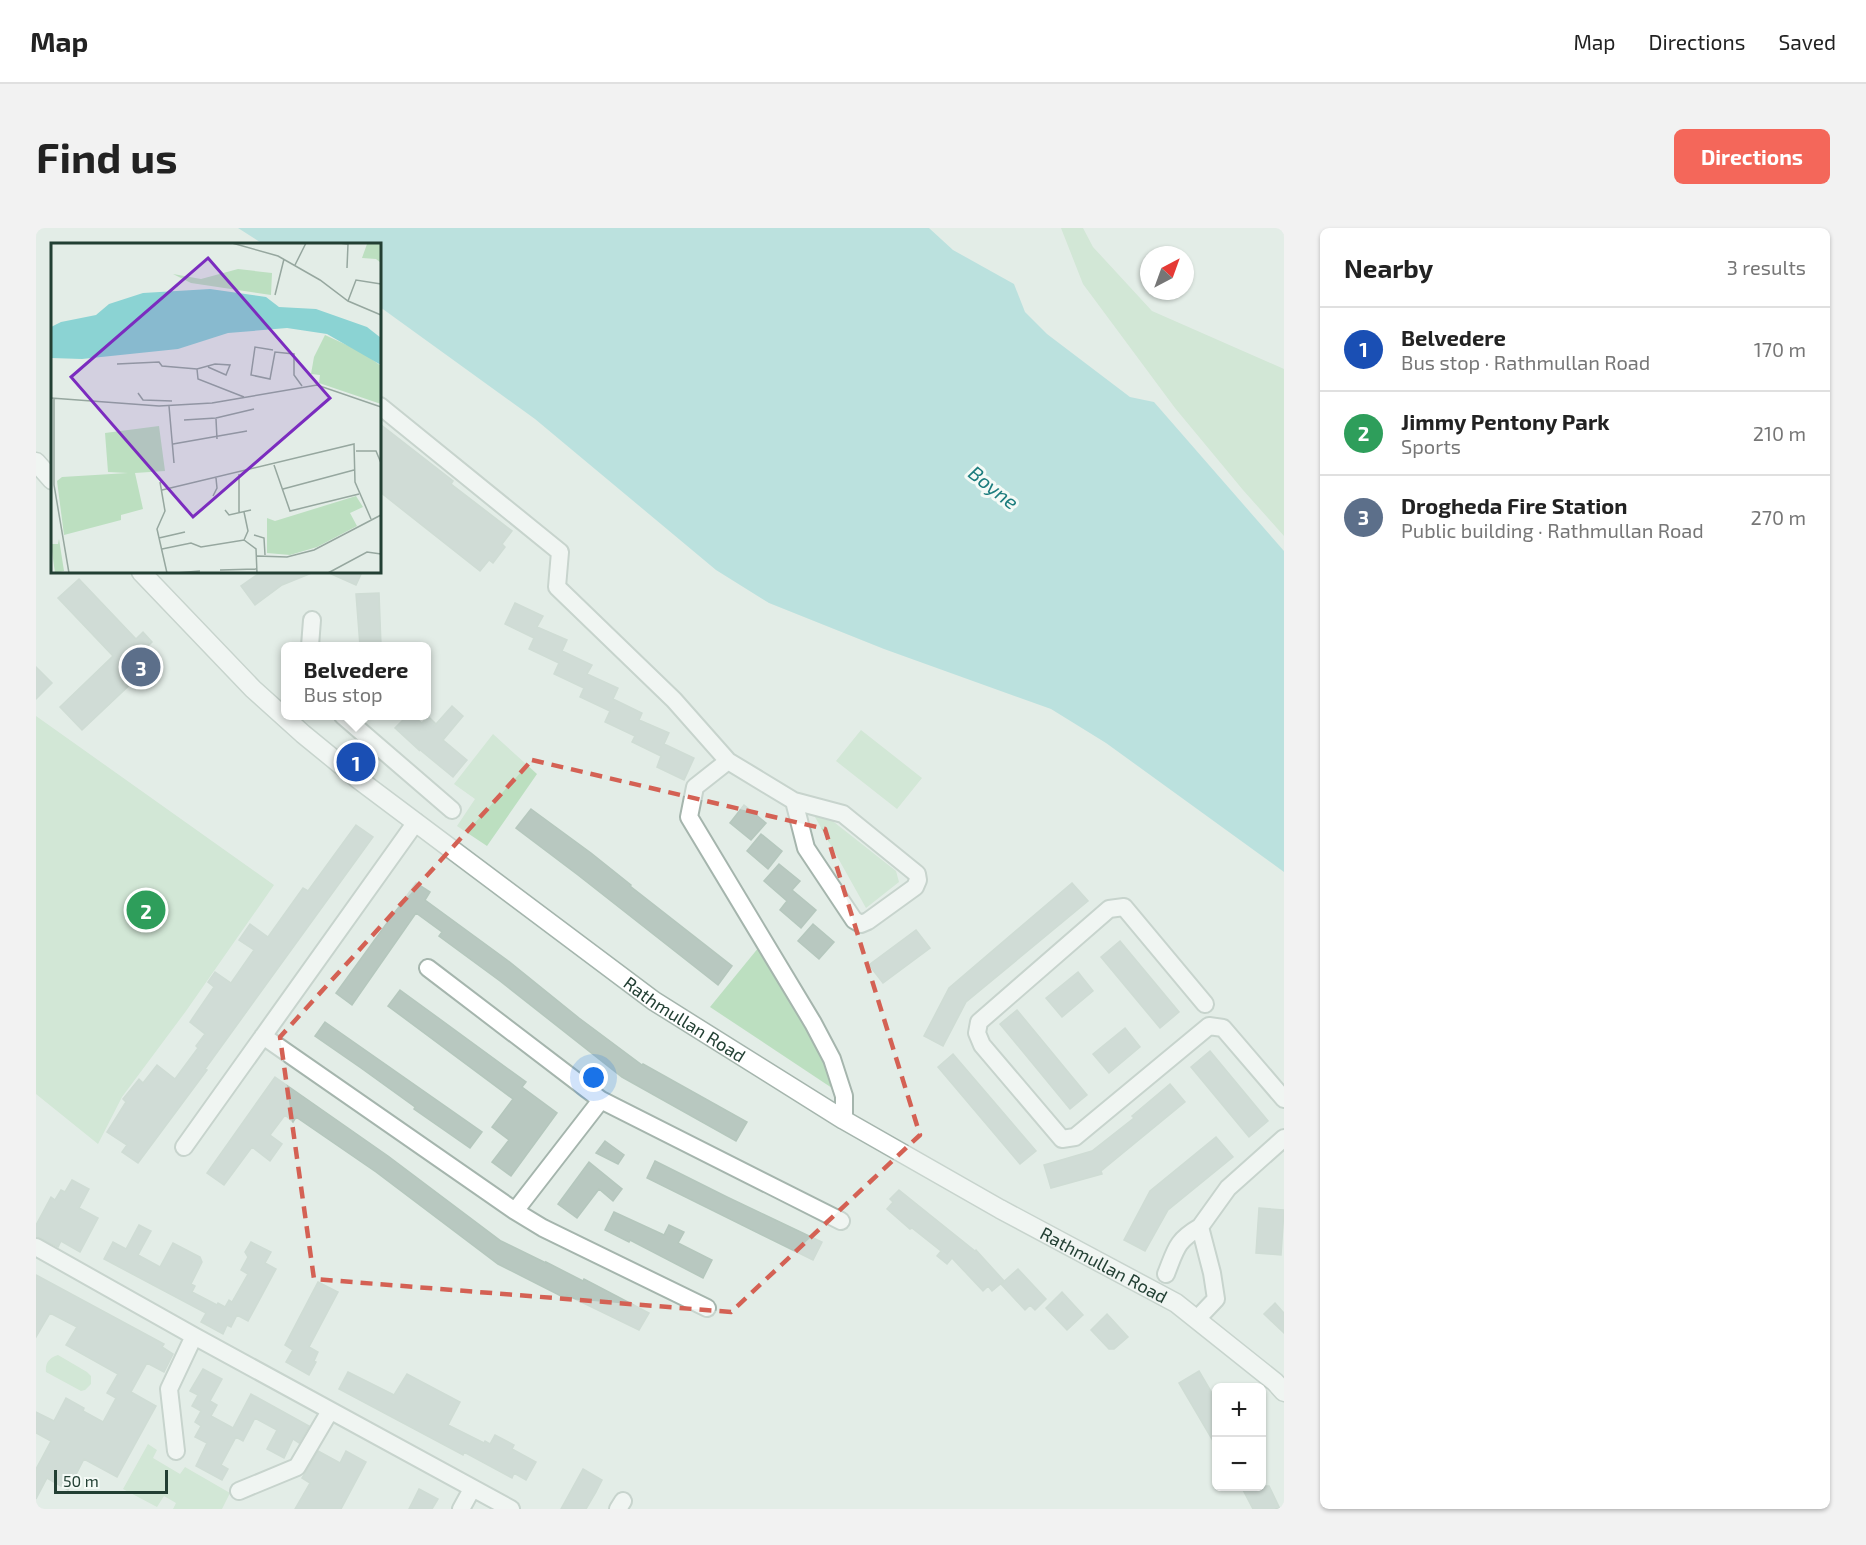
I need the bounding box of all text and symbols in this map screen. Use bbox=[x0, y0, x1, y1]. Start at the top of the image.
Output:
text: Map bbox=[30, 24, 88, 58]
text: Map bbox=[1573, 29, 1616, 54]
text: Directions bbox=[1649, 29, 1745, 54]
text: Saved bbox=[1778, 29, 1836, 54]
button: Directions bbox=[1674, 129, 1830, 184]
text: Find us bbox=[36, 131, 178, 181]
inset map bbox=[51, 243, 381, 573]
north arrow bbox=[1140, 246, 1194, 300]
text: Nearby bbox=[1344, 252, 1433, 283]
text: 3 results bbox=[1727, 255, 1806, 279]
text: Belvedere bbox=[1401, 324, 1506, 350]
text: 1 bbox=[1359, 337, 1368, 361]
text: 170 m bbox=[1754, 337, 1806, 361]
text: Bus stop · Rathmullan Road bbox=[1401, 350, 1650, 374]
text: Jimmy Pentony Park bbox=[1401, 408, 1610, 434]
text: 2 bbox=[1358, 421, 1369, 445]
text: 210 m bbox=[1753, 421, 1806, 445]
text: Sports bbox=[1401, 434, 1461, 458]
water label: Boyne bbox=[964, 460, 1024, 515]
text: Drogheda Fire Station bbox=[1401, 492, 1627, 518]
text: 3 bbox=[1358, 505, 1369, 529]
text: 270 m bbox=[1750, 505, 1806, 529]
text: Public building · Rathmullan Road bbox=[1401, 518, 1704, 542]
popup bbox=[281, 642, 431, 720]
pin: 3 bbox=[122, 644, 160, 690]
text: Belvedere bbox=[304, 656, 408, 682]
text: Bus stop bbox=[304, 682, 383, 706]
pin: 1 bbox=[336, 740, 376, 784]
pin: 2 bbox=[126, 888, 166, 932]
street label: Rathmullan Road bbox=[620, 971, 750, 1067]
your location bbox=[579, 1063, 608, 1092]
street label: Rathmullan Road bbox=[1037, 1222, 1171, 1307]
map controls bbox=[1212, 1383, 1266, 1491]
button: + bbox=[1212, 1383, 1266, 1437]
button: − bbox=[1212, 1437, 1266, 1491]
scale bar bbox=[54, 1467, 168, 1494]
text: 50 m bbox=[63, 1471, 99, 1490]

